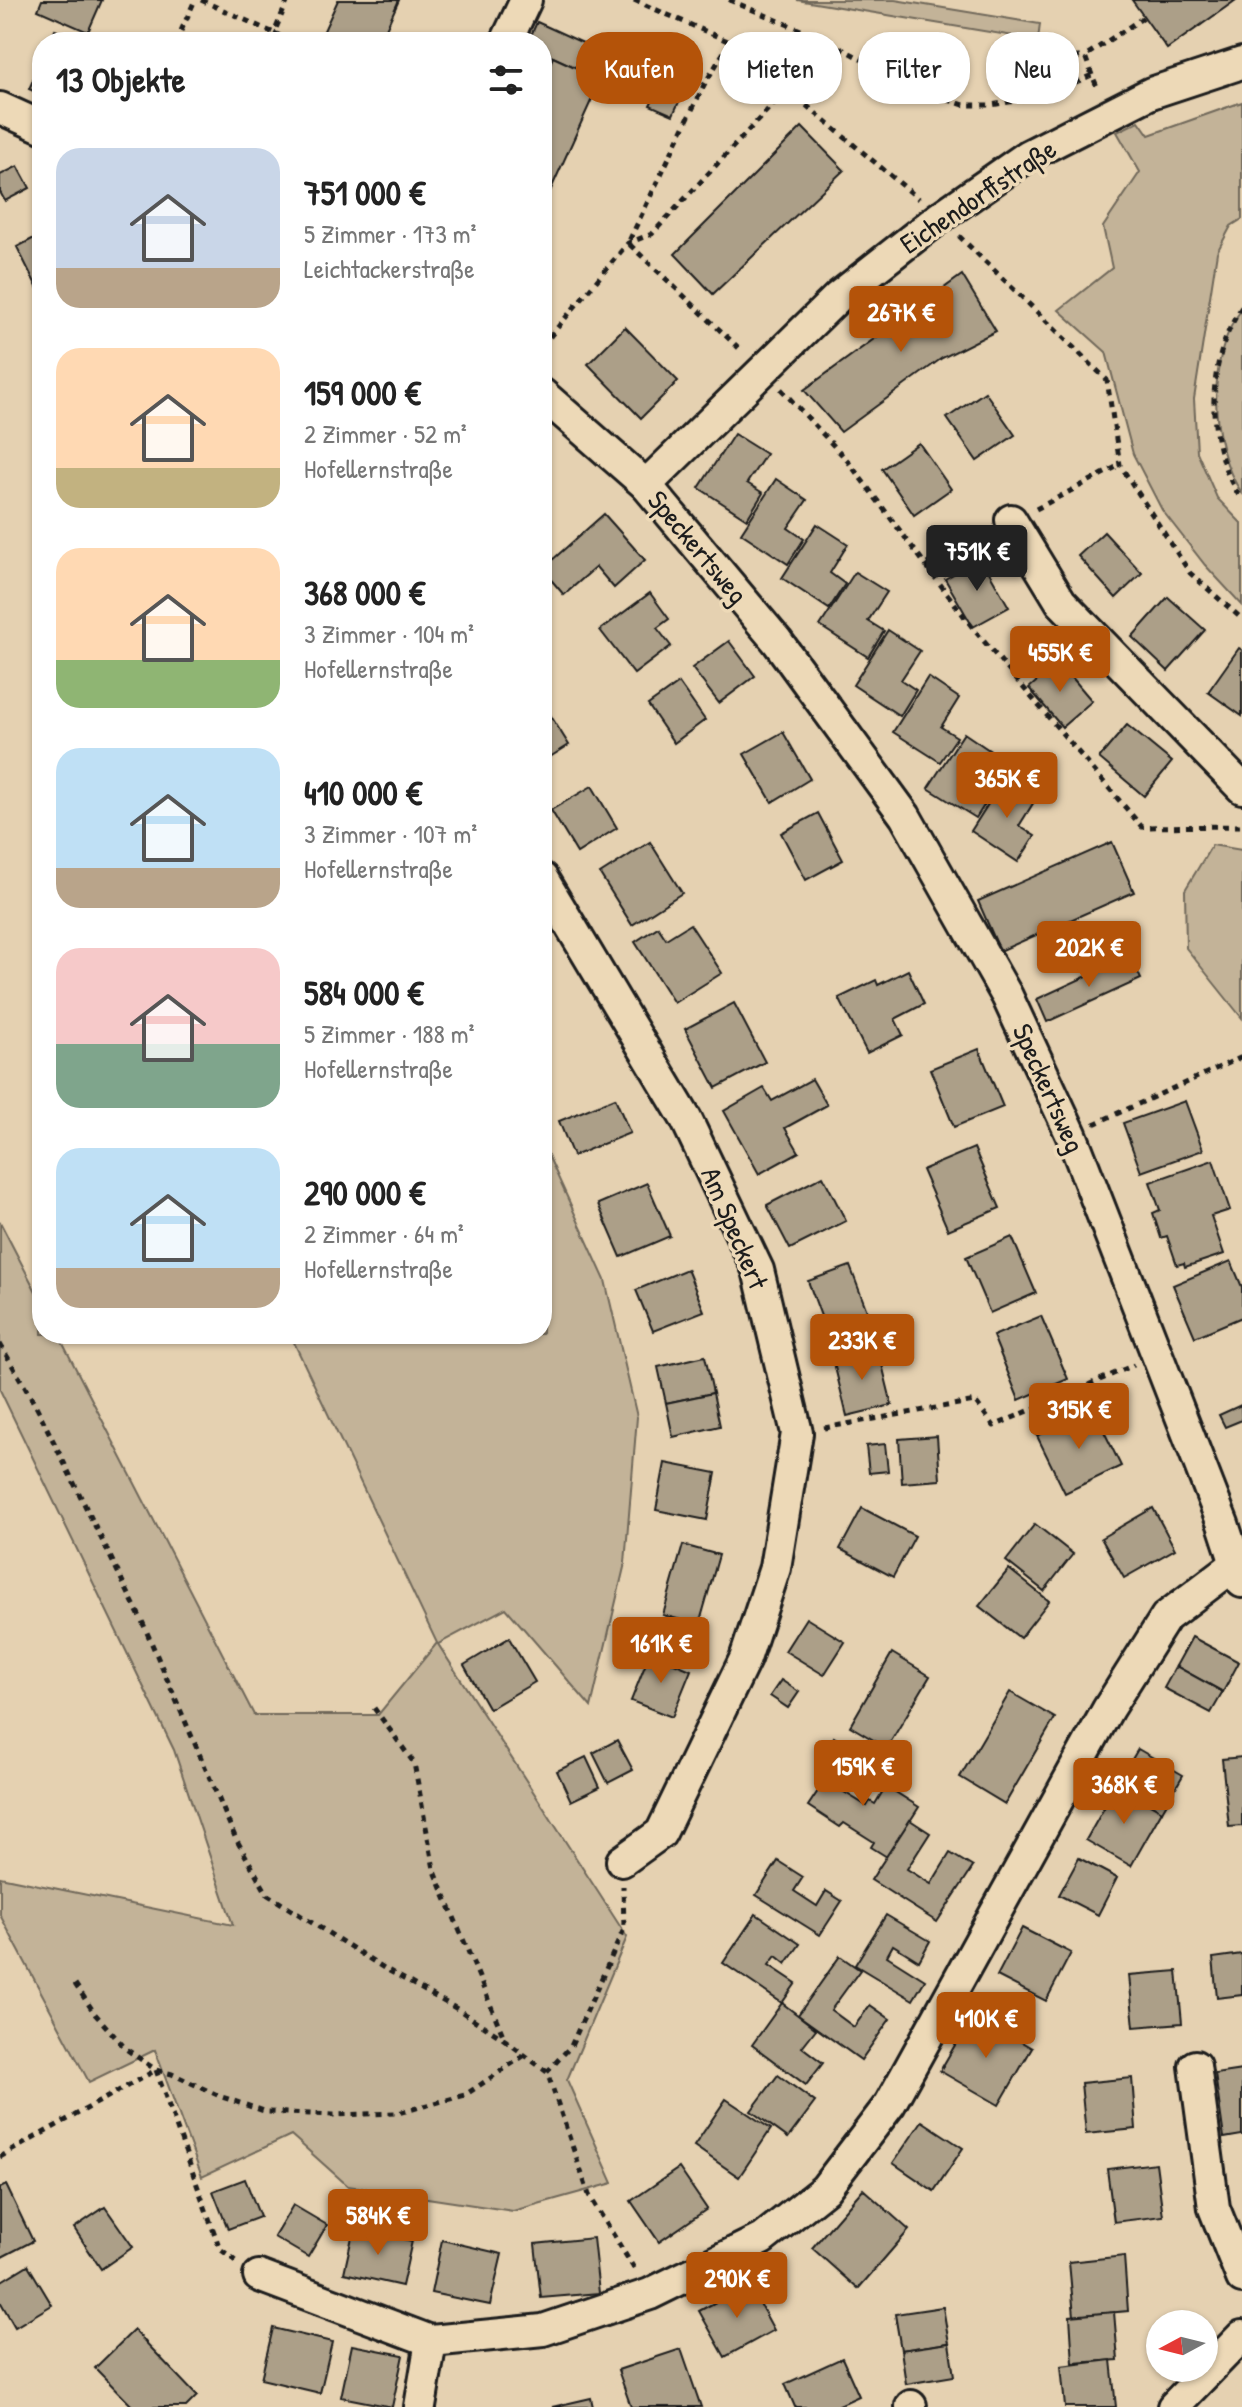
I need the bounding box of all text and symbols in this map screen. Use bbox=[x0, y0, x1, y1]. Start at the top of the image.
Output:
chip: Kaufen bbox=[576, 32, 703, 104]
chip: Mieten bbox=[719, 32, 842, 104]
chip: Filter bbox=[858, 32, 970, 104]
chip: Neu bbox=[986, 32, 1079, 104]
text: 13 Objekte bbox=[56, 57, 185, 103]
icon: filters bbox=[484, 58, 528, 102]
street label: Eichendorffstraße bbox=[892, 130, 1064, 262]
text: 751 000 € bbox=[304, 170, 425, 216]
icon: home bbox=[120, 180, 216, 276]
text: 5 Zimmer · 173 m² bbox=[304, 216, 476, 251]
text: Leichtackerstraße bbox=[304, 251, 474, 286]
pin: 267K € bbox=[836, 286, 966, 354]
text: 267K € bbox=[867, 294, 935, 329]
text: 159 000 € bbox=[304, 370, 421, 416]
icon: home bbox=[120, 380, 216, 476]
text: 2 Zimmer · 52 m² bbox=[304, 416, 467, 451]
text: Hofellernstraße bbox=[304, 451, 453, 486]
street label: Speckertsweg bbox=[639, 482, 757, 612]
pin: 751K € bbox=[912, 525, 1042, 593]
text: 751K € bbox=[944, 533, 1010, 568]
text: 368 000 € bbox=[304, 570, 425, 616]
icon: home bbox=[120, 580, 216, 676]
text: 3 Zimmer · 104 m² bbox=[304, 616, 474, 651]
pin: 455K € bbox=[995, 626, 1125, 694]
text: 455K € bbox=[1028, 634, 1092, 669]
text: Hofellernstraße bbox=[304, 651, 453, 686]
pin: 365K € bbox=[942, 752, 1072, 820]
text: 365K € bbox=[974, 760, 1040, 795]
text: 410 000 € bbox=[304, 770, 422, 816]
icon: home bbox=[120, 780, 216, 876]
text: 3 Zimmer · 107 m² bbox=[304, 816, 477, 851]
text: Hofellernstraße bbox=[304, 851, 453, 886]
pin: 202K € bbox=[1024, 921, 1154, 989]
text: 202K € bbox=[1055, 929, 1123, 964]
text: 584 000 € bbox=[304, 970, 424, 1016]
icon: home bbox=[120, 980, 216, 1076]
text: 5 Zimmer · 188 m² bbox=[304, 1016, 474, 1051]
street label: Speckertsweg bbox=[1004, 1018, 1094, 1158]
text: Hofellernstraße bbox=[304, 1051, 453, 1086]
street label: Am Speckert bbox=[692, 1161, 778, 1295]
text: 290 000 € bbox=[304, 1170, 425, 1216]
icon: home bbox=[120, 1180, 216, 1276]
text: 2 Zimmer · 64 m² bbox=[304, 1216, 464, 1251]
text: Hofellernstraße bbox=[304, 1251, 453, 1286]
pin: 233K € bbox=[797, 1314, 927, 1382]
text: 233K € bbox=[828, 1322, 896, 1357]
pin: 315K € bbox=[1014, 1383, 1144, 1451]
text: 315K € bbox=[1047, 1391, 1111, 1426]
pin: 161K € bbox=[596, 1617, 726, 1685]
text: 161K € bbox=[630, 1625, 692, 1660]
pin: 159K € bbox=[798, 1740, 928, 1808]
text: 159K € bbox=[832, 1748, 894, 1783]
pin: 368K € bbox=[1059, 1758, 1189, 1826]
text: 368K € bbox=[1091, 1766, 1157, 1801]
pin: 410K € bbox=[921, 1992, 1051, 2060]
text: 410K € bbox=[955, 2000, 1017, 2035]
pin: 584K € bbox=[313, 2189, 443, 2257]
text: 584K € bbox=[346, 2197, 410, 2232]
pin: 290K € bbox=[672, 2252, 802, 2320]
text: 290K € bbox=[704, 2260, 770, 2295]
north arrow bbox=[1146, 2310, 1218, 2382]
map controls bbox=[1146, 2310, 1218, 2382]

